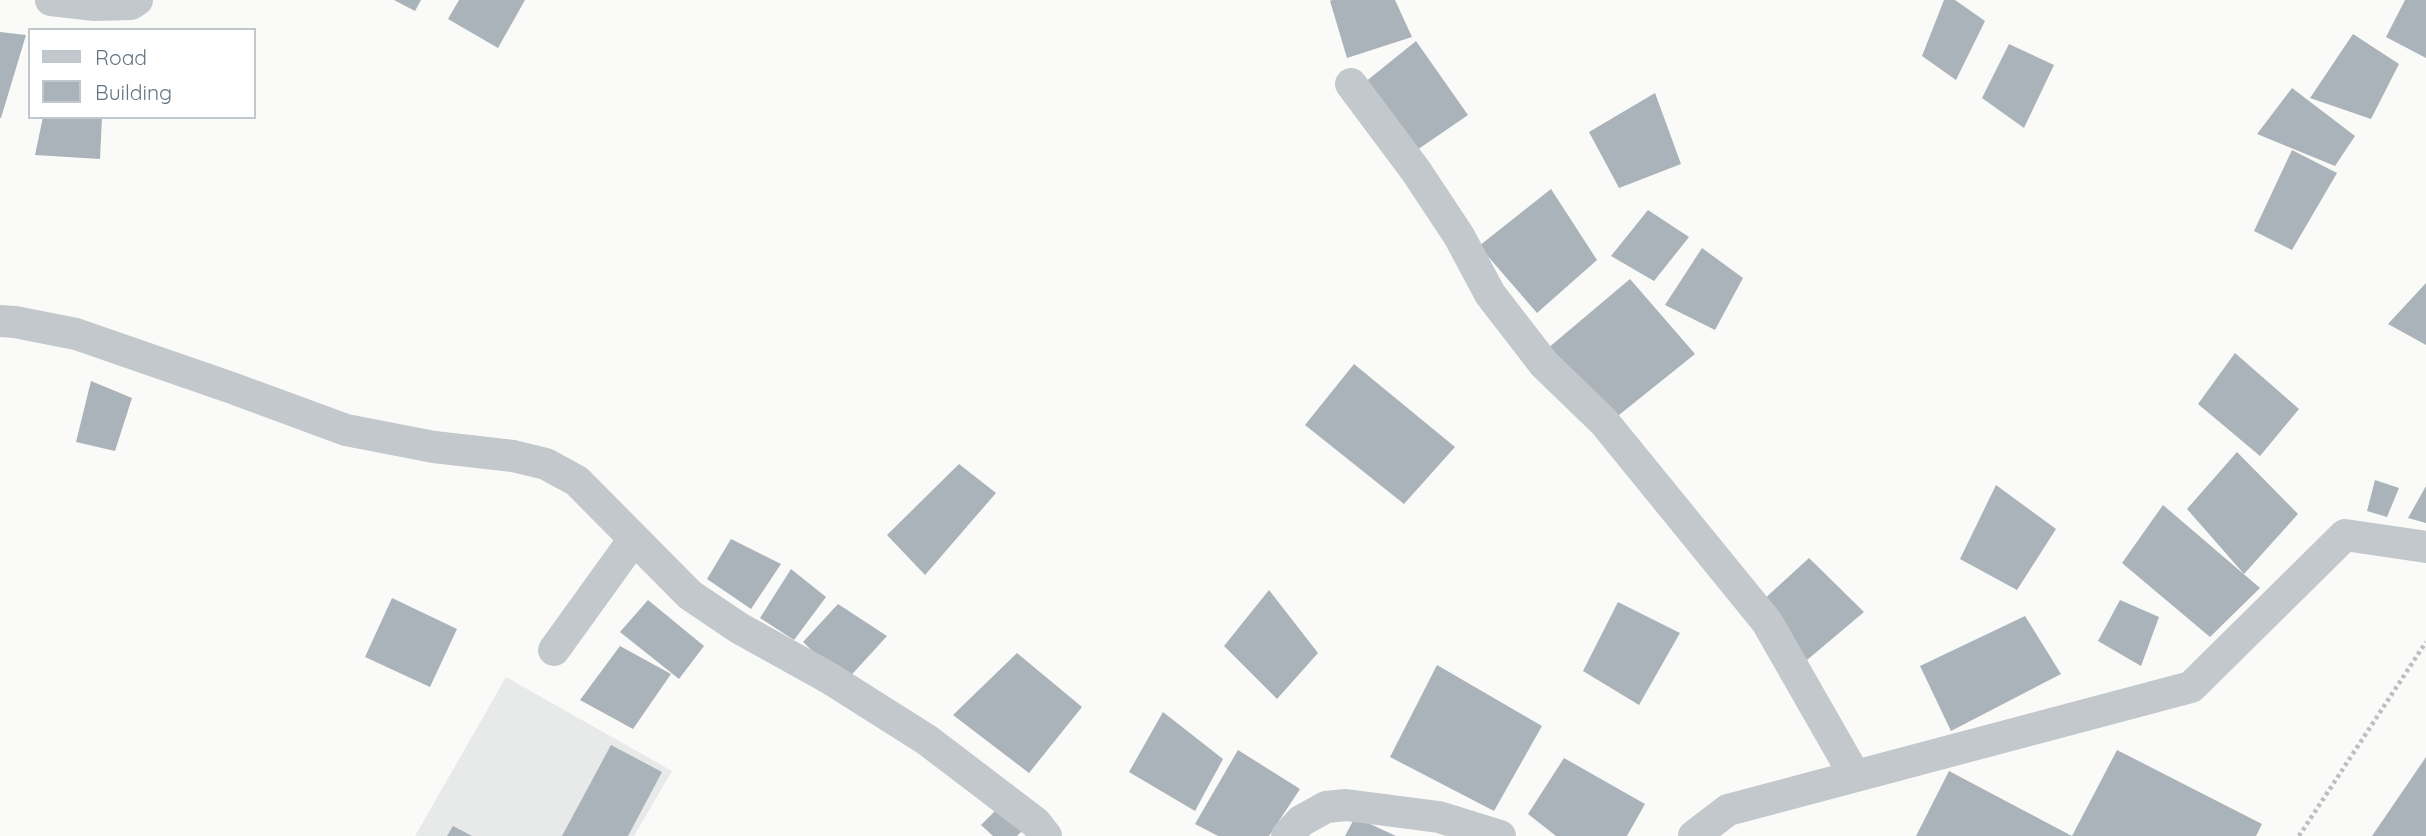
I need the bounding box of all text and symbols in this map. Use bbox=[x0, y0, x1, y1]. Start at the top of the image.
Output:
legend bbox=[28, 28, 256, 119]
text: Road bbox=[95, 44, 147, 70]
text: Building bbox=[95, 79, 172, 105]

